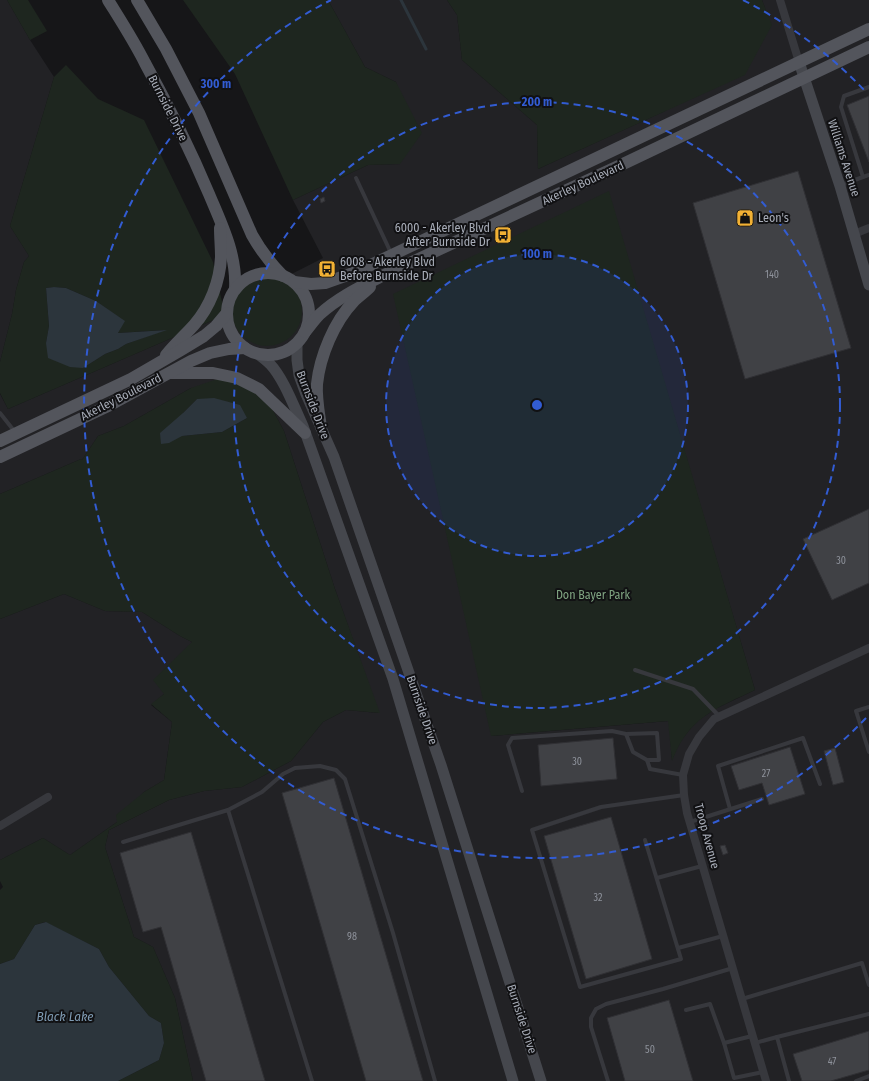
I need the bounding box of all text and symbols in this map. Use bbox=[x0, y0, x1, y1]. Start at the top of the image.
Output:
street label: Burnside Drive bbox=[145, 73, 191, 143]
text: 300 m bbox=[200, 77, 231, 91]
text: 200 m bbox=[521, 95, 552, 109]
street label: Williams Avenue bbox=[825, 118, 863, 198]
street label: Akerley Boulevard bbox=[540, 158, 626, 208]
shop icon: Leon's bbox=[735, 208, 755, 228]
place label: Leon's bbox=[758, 211, 789, 225]
place label: 6000 - Akerley Blvd After Burnside Dr bbox=[395, 221, 491, 249]
bus stop icon: 6000 - Akerley Blvd After Burnside Dr bbox=[493, 225, 513, 245]
text: 100 m bbox=[522, 247, 552, 261]
place label: 6008 - Akerley Blvd Before Burnside Dr bbox=[340, 255, 435, 283]
bus stop icon: 6008 - Akerley Blvd Before Burnside Dr bbox=[317, 259, 337, 279]
house number: 140 bbox=[765, 269, 779, 281]
street label: Burnside Drive bbox=[294, 369, 332, 441]
street label: Akerley Boulevard bbox=[78, 371, 164, 423]
centre of rings bbox=[530, 398, 544, 412]
house number: 30 bbox=[836, 555, 846, 567]
park label: Don Bayer Park bbox=[556, 588, 631, 602]
street label: Burnside Drive bbox=[404, 674, 440, 746]
house number: 30 bbox=[572, 756, 582, 768]
house number: 27 bbox=[762, 768, 770, 780]
street label: Troop Avenue bbox=[692, 802, 722, 870]
house number: 32 bbox=[594, 892, 603, 904]
house number: 98 bbox=[347, 931, 357, 943]
street label: Burnside Drive bbox=[504, 983, 540, 1056]
water label: Black Lake bbox=[37, 1009, 93, 1024]
house number: 50 bbox=[645, 1044, 655, 1056]
house number: 47 bbox=[828, 1056, 836, 1068]

